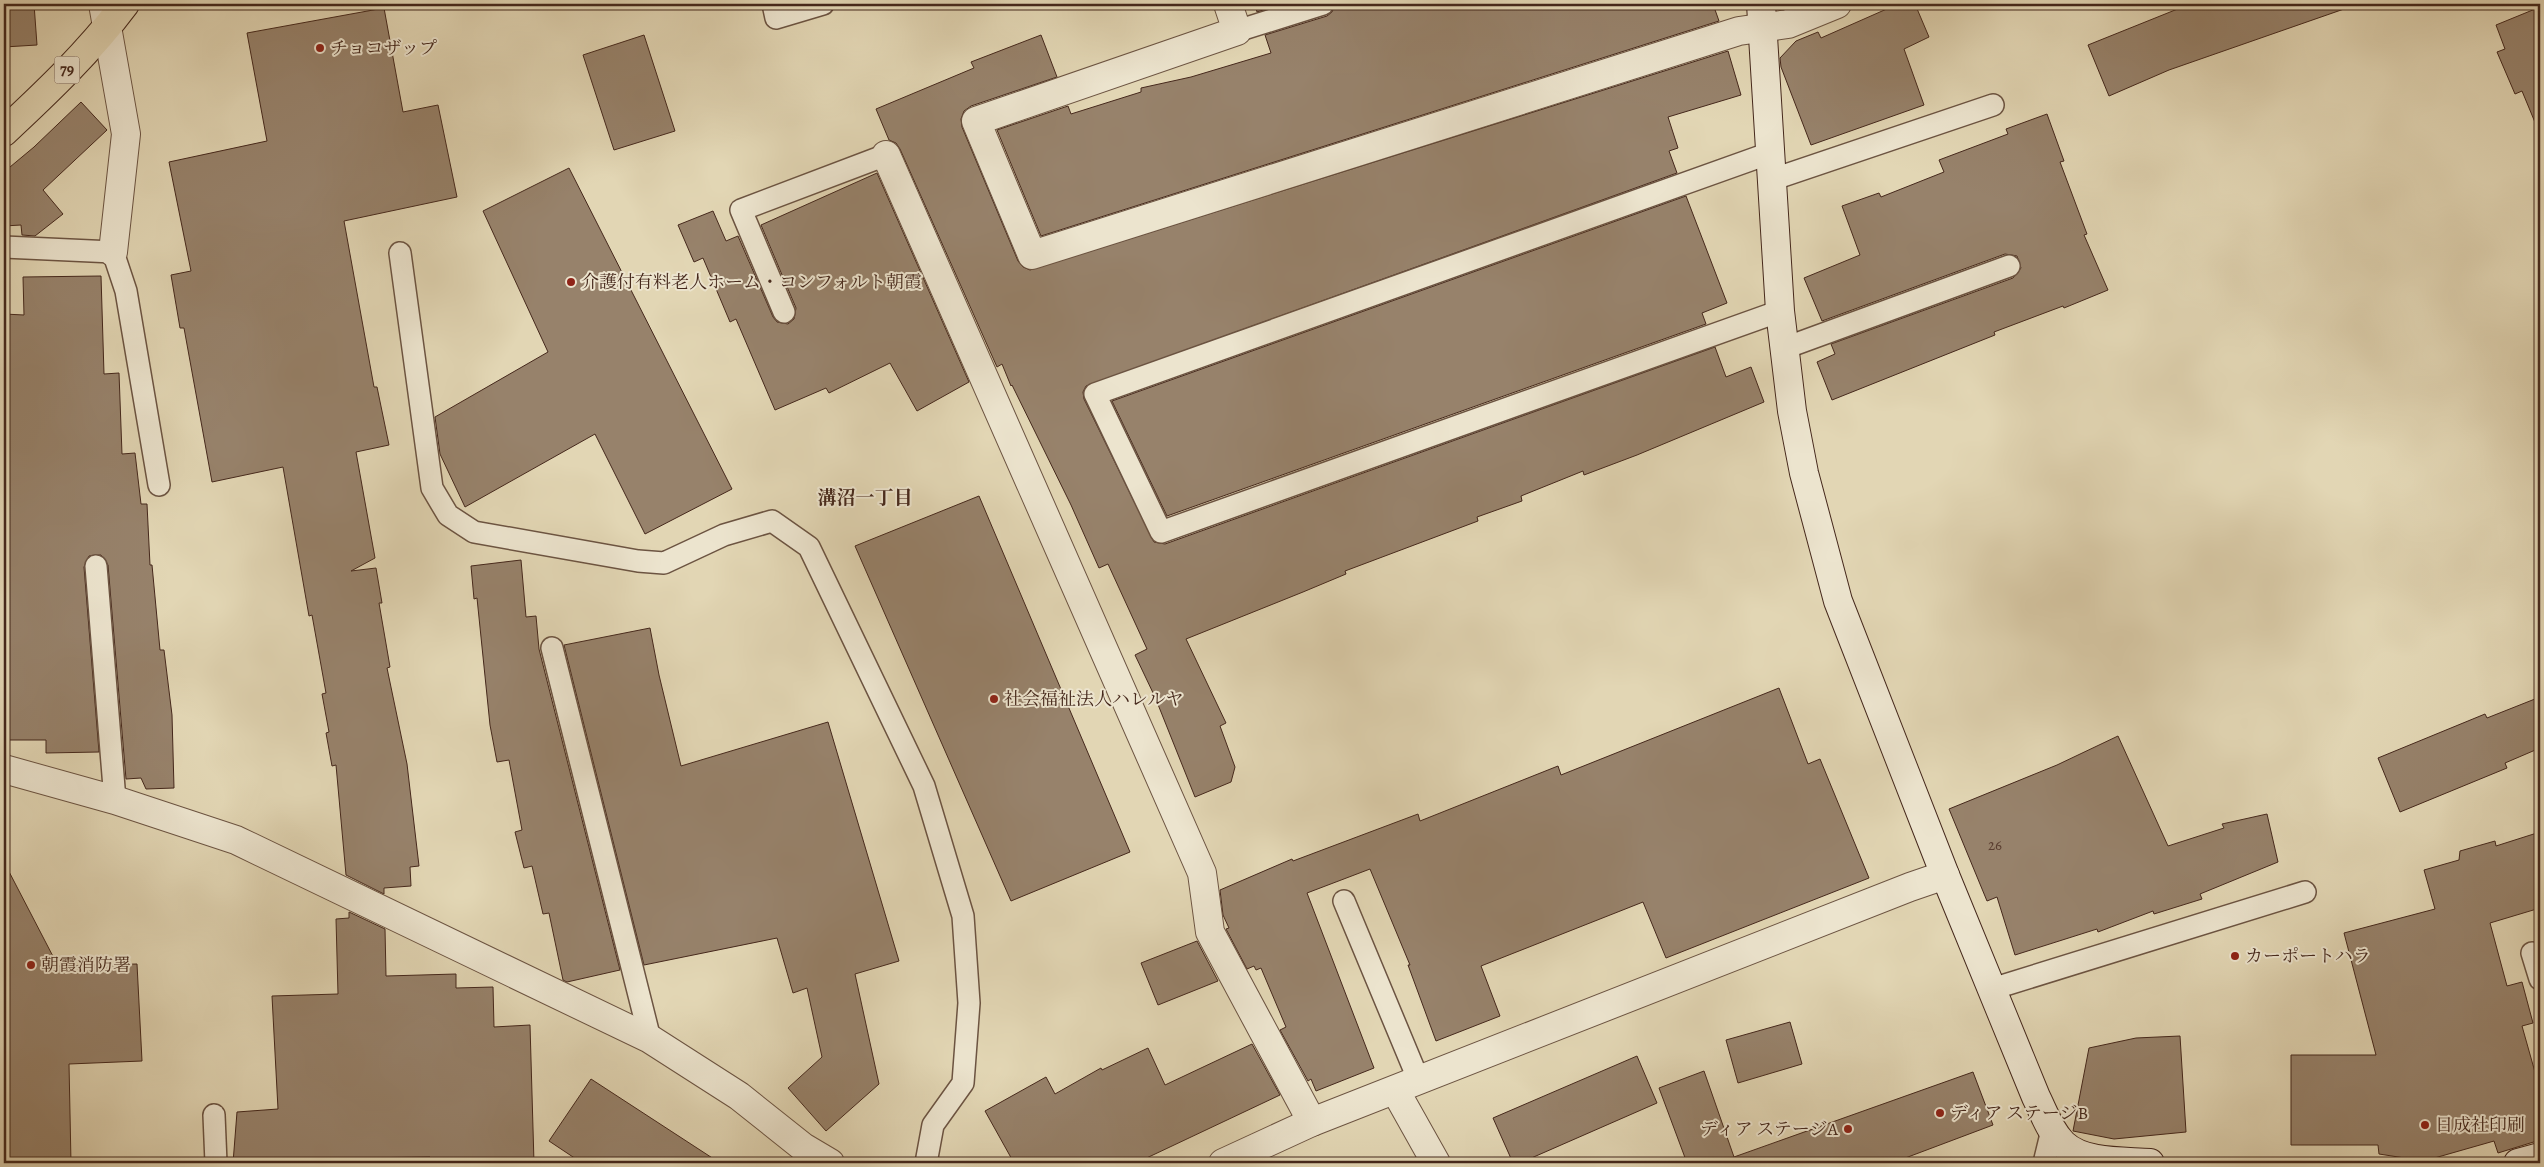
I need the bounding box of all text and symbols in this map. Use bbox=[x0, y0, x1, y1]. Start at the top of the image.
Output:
place label: チョコザップ bbox=[330, 36, 437, 60]
marker: チョコザップ bbox=[314, 42, 326, 54]
road number: 79 bbox=[54, 56, 80, 84]
place label: 介護付有料老人ホーム・コンフォルト朝霞 bbox=[581, 270, 922, 294]
marker: 介護付有料老人ホーム・コンフォルト朝霞 bbox=[565, 276, 577, 288]
district label: 溝沼一丁目 bbox=[817, 485, 913, 511]
place label: 社会福祉法人ハレルヤ bbox=[1004, 687, 1184, 711]
marker: 社会福祉法人ハレルヤ bbox=[988, 693, 1000, 705]
house number: 26 bbox=[1988, 835, 2002, 855]
place label: カーポートハラ bbox=[2245, 944, 2371, 968]
marker: カーポートハラ bbox=[2229, 950, 2241, 962]
place label: 朝霞消防署 bbox=[41, 953, 131, 977]
marker: 朝霞消防署 bbox=[25, 959, 37, 971]
place label: ディア ステージB bbox=[1950, 1101, 2088, 1125]
marker: ディア ステージB bbox=[1934, 1107, 1946, 1119]
place label: 日成社印刷 bbox=[2435, 1113, 2525, 1137]
place label: ディア ステージA bbox=[1700, 1117, 1838, 1141]
marker: 日成社印刷 bbox=[2419, 1119, 2431, 1131]
marker: ディア ステージA bbox=[1842, 1123, 1854, 1135]

